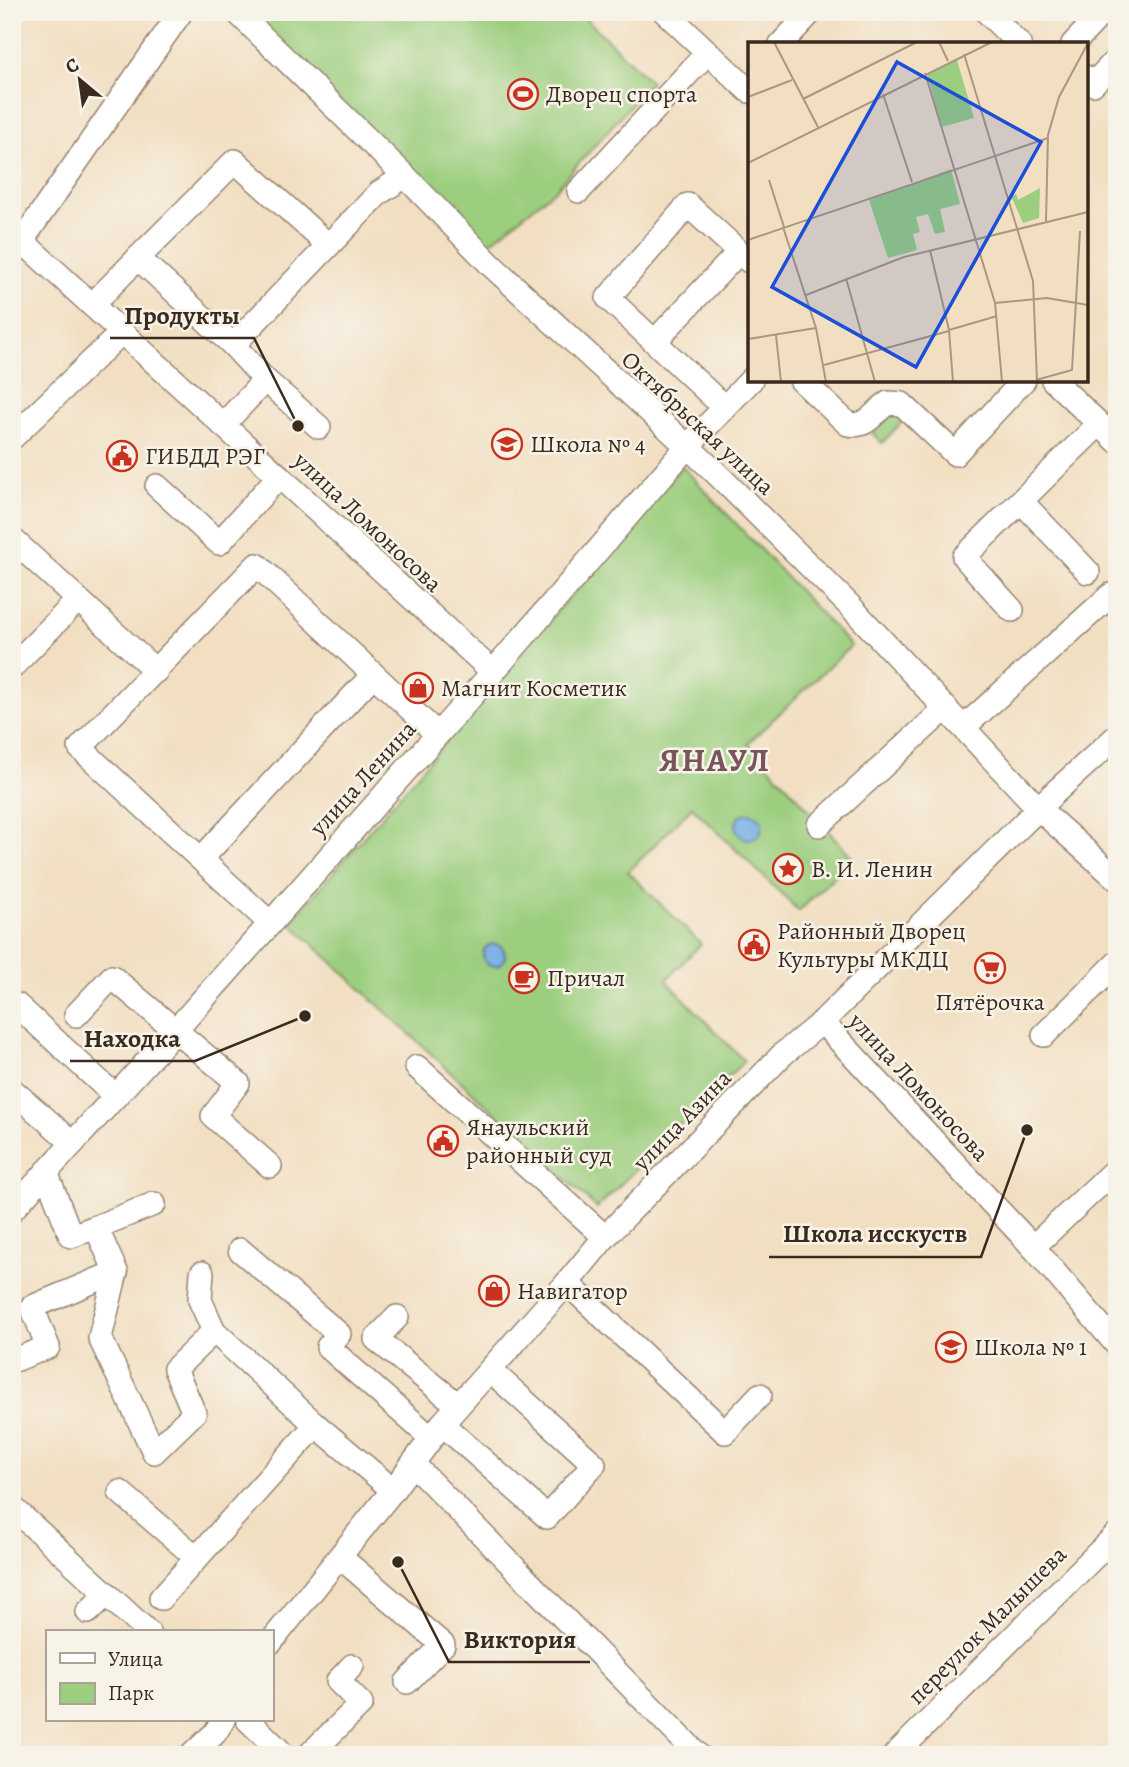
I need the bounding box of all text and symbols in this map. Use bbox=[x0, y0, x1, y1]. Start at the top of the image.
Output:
inset map bbox=[748, 42, 1087, 382]
north arrow bbox=[46, 46, 116, 116]
text: С bbox=[61, 52, 84, 80]
sports icon: Дворец спорта bbox=[506, 77, 540, 111]
place label: Дворец спорта bbox=[546, 78, 697, 110]
callout: Продукты bbox=[110, 291, 254, 338]
text: Продукты bbox=[124, 298, 240, 333]
street label: Октябрьская улица bbox=[615, 344, 781, 502]
school or university icon: Школа № 4 bbox=[490, 427, 524, 461]
place label: Школа № 4 bbox=[530, 428, 646, 460]
public building icon: ГИБДД РЭГ bbox=[105, 439, 139, 473]
place label: ГИБДД РЭГ bbox=[145, 440, 265, 472]
street label: улица Ломоносова bbox=[286, 444, 449, 599]
shop icon: Магнит Косметик bbox=[401, 671, 435, 705]
place label: Магнит Косметик bbox=[441, 672, 627, 704]
street label: улица Ленина bbox=[302, 713, 423, 843]
district label: ЯНАУЛ bbox=[659, 738, 771, 782]
place icon: В. И. Ленин bbox=[771, 852, 805, 886]
place label: В. И. Ленин bbox=[811, 853, 933, 885]
place label: Районный Дворец Культуры МКДЦ bbox=[777, 915, 966, 975]
public building icon: Районный Дворец Культуры МКДЦ bbox=[737, 928, 771, 962]
supermarket icon: Пятёрочка bbox=[973, 951, 1007, 985]
cafe icon: Причал bbox=[507, 961, 541, 995]
place label: Причал bbox=[547, 962, 625, 994]
place label: Пятёрочка bbox=[935, 986, 1045, 1018]
street label: улица Ломоносова bbox=[841, 1005, 996, 1168]
callout: Находка bbox=[70, 1014, 195, 1061]
text: Находка bbox=[83, 1021, 181, 1056]
street label: улица Азина bbox=[625, 1062, 738, 1178]
place label: Янаульский районный суд bbox=[466, 1111, 612, 1171]
public building icon: Янаульский районный суд bbox=[426, 1124, 460, 1158]
callout: Школа исскуств bbox=[769, 1210, 981, 1257]
text: Школа исскуств bbox=[783, 1216, 967, 1251]
shop icon: Навигатор bbox=[477, 1274, 511, 1308]
place label: Навигатор bbox=[517, 1275, 628, 1307]
school or university icon: Школа № 1 bbox=[934, 1330, 968, 1364]
place label: Школа № 1 bbox=[974, 1331, 1087, 1363]
street label: переулок Малышева bbox=[901, 1539, 1073, 1711]
callout: Виктория bbox=[449, 1615, 590, 1662]
text: Виктория bbox=[463, 1622, 577, 1657]
legend bbox=[46, 1630, 273, 1722]
text: Улица bbox=[108, 1645, 163, 1673]
text: Парк bbox=[108, 1679, 154, 1707]

